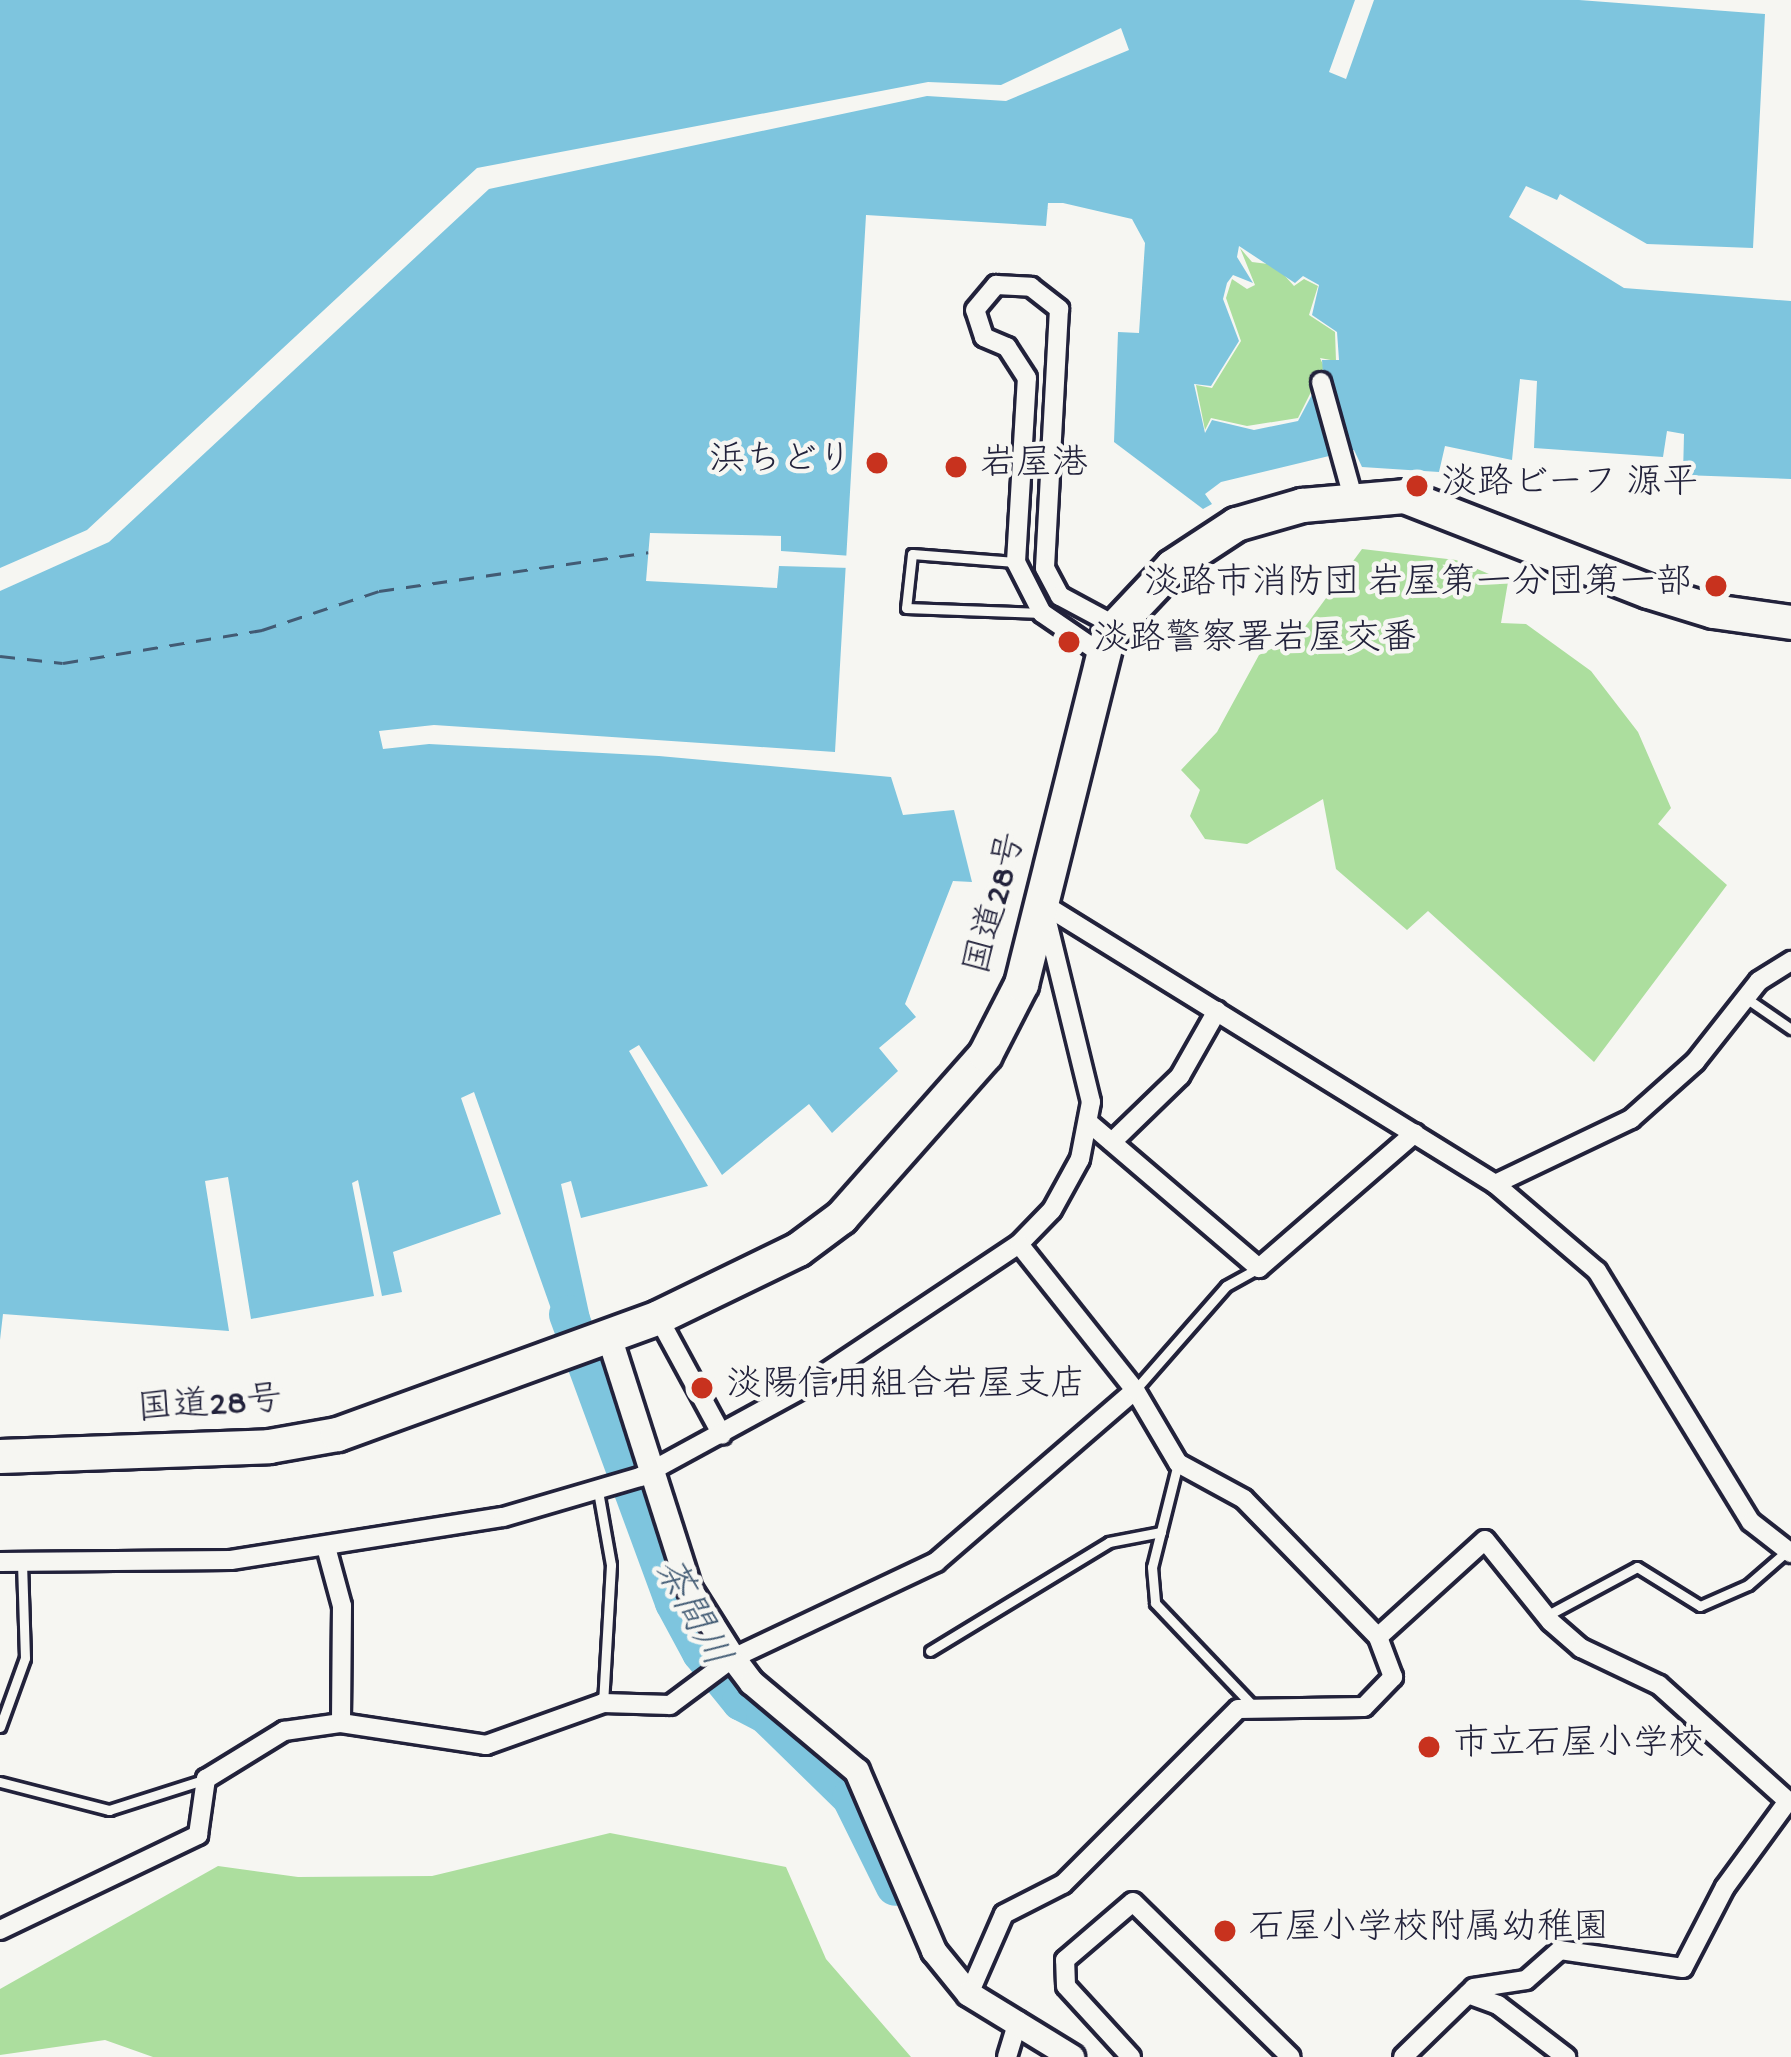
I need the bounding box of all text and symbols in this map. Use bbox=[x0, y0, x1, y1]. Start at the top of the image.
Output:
place label: 浜ちどり bbox=[709, 441, 853, 485]
place label: 岩屋港 bbox=[980, 445, 1088, 489]
marker: 浜ちどり bbox=[864, 450, 890, 476]
marker: 岩屋港 bbox=[943, 454, 969, 480]
place label: 淡路ビーフ 源平 bbox=[1441, 464, 1700, 508]
marker: 淡路ビーフ 源平 bbox=[1404, 473, 1430, 499]
place label: 淡路市消防団 岩屋第一分団第一部 bbox=[1143, 564, 1692, 608]
marker: 淡路市消防団 岩屋第一分団第一部 bbox=[1703, 573, 1729, 599]
place label: 淡路警察署岩屋交番 bbox=[1093, 620, 1417, 664]
marker: 淡路警察署岩屋交番 bbox=[1056, 629, 1082, 655]
street label: 国道28号 bbox=[958, 828, 1038, 980]
place label: 淡陽信用組合岩屋支店 bbox=[726, 1366, 1086, 1410]
marker: 淡陽信用組合岩屋支店 bbox=[689, 1375, 715, 1401]
street label: 国道28号 bbox=[136, 1380, 284, 1434]
water label: 茶間川 bbox=[641, 1551, 737, 1677]
place label: 市立石屋小学校 bbox=[1453, 1725, 1705, 1769]
marker: 市立石屋小学校 bbox=[1416, 1734, 1442, 1760]
place label: 石屋小学校附属幼稚園 bbox=[1249, 1909, 1609, 1953]
marker: 石屋小学校附属幼稚園 bbox=[1212, 1918, 1238, 1944]

